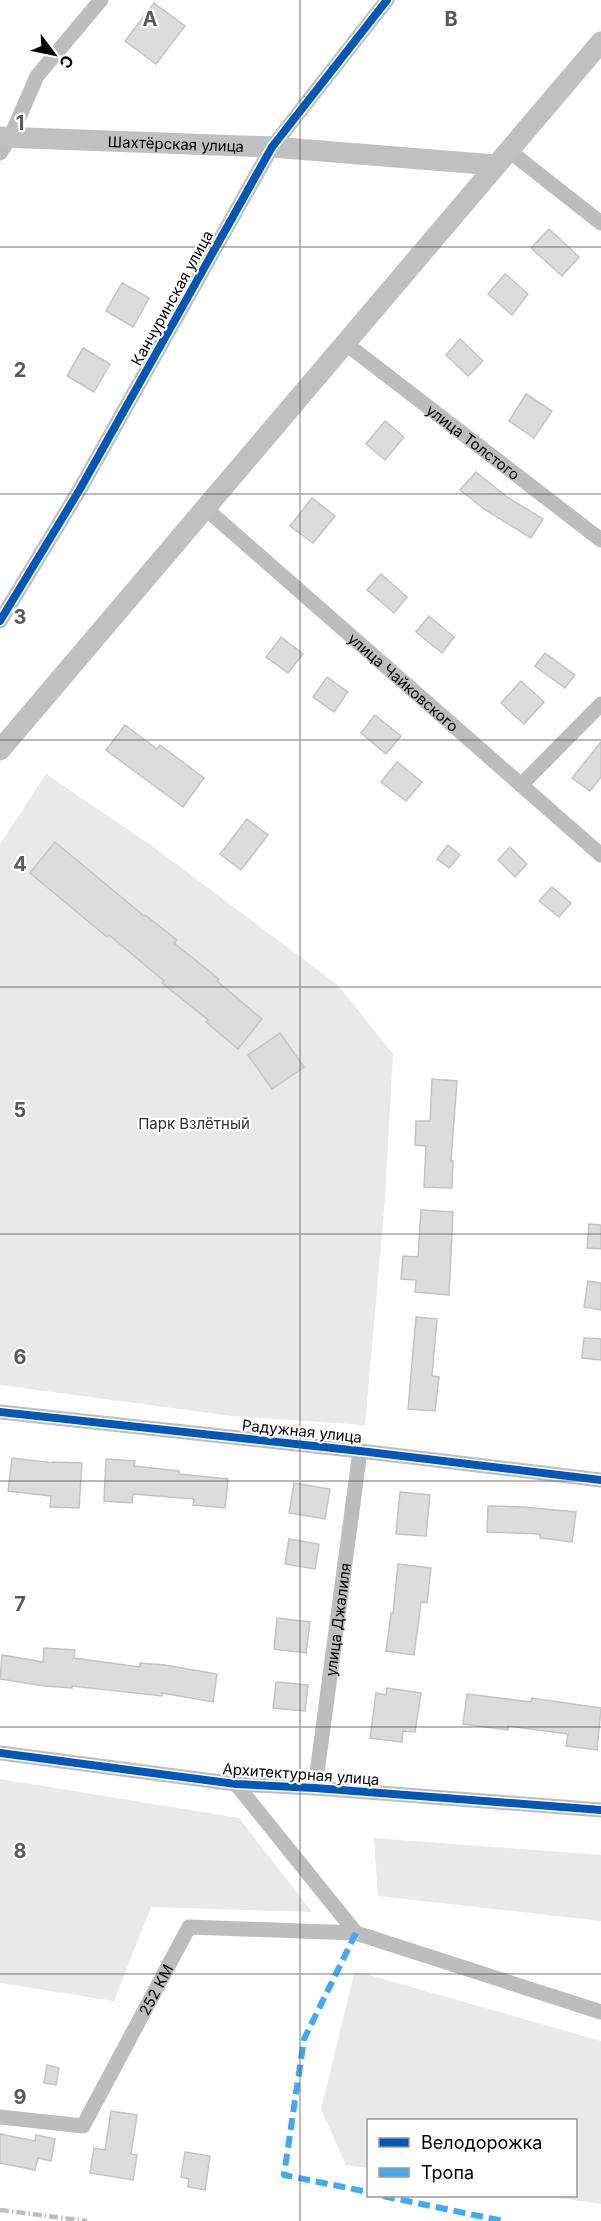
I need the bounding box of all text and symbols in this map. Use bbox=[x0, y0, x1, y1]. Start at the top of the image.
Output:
text: A bbox=[143, 7, 158, 31]
text: B bbox=[444, 7, 458, 31]
north arrow bbox=[24, 24, 84, 84]
text: С bbox=[55, 52, 78, 72]
text: 1 bbox=[16, 111, 24, 135]
street label: Шахтёрская улица bbox=[107, 131, 244, 155]
street label: Канчуринская улица bbox=[127, 227, 217, 369]
text: 2 bbox=[14, 358, 26, 382]
street label: улица Толстого bbox=[423, 400, 524, 484]
text: 3 bbox=[14, 605, 26, 629]
street label: улица Чайковского bbox=[344, 628, 463, 735]
text: 4 bbox=[13, 852, 27, 876]
text: 5 bbox=[14, 1098, 26, 1122]
park label: Парк Взлётный bbox=[138, 1114, 250, 1133]
text: 6 bbox=[14, 1345, 27, 1369]
street label: Радужная улица bbox=[241, 1415, 363, 1447]
street label: улица Джалиля bbox=[321, 1562, 354, 1677]
text: 7 bbox=[14, 1592, 26, 1616]
street label: Архитектурная улица bbox=[222, 1759, 380, 1789]
text: 8 bbox=[13, 1839, 27, 1863]
street label: 252 КМ bbox=[134, 1961, 177, 2018]
text: 9 bbox=[14, 2085, 27, 2109]
legend bbox=[367, 2119, 577, 2197]
text: Велодорожка bbox=[421, 2132, 542, 2153]
text: Тропа bbox=[421, 2162, 474, 2183]

